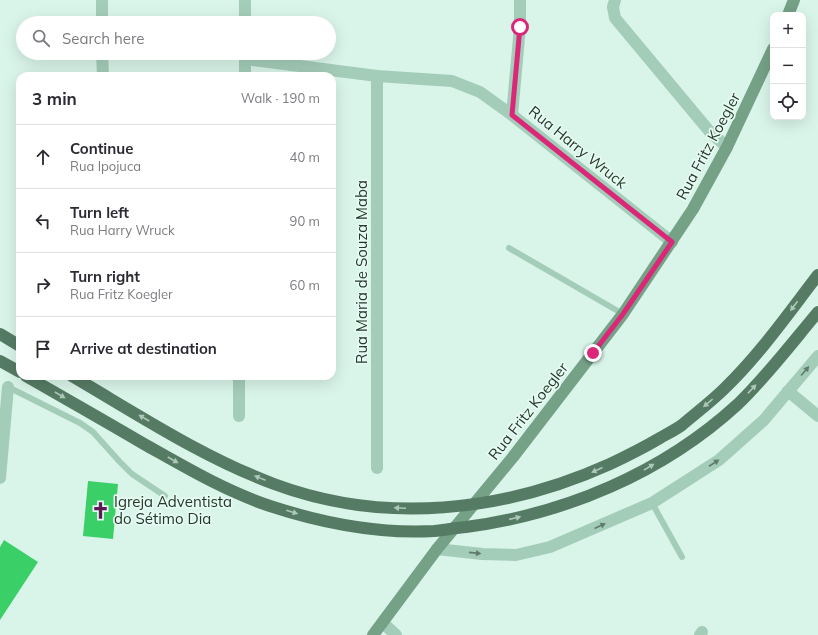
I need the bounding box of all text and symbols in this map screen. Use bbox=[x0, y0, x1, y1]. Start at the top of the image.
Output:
map controls bbox=[770, 12, 806, 120]
button: + bbox=[770, 12, 806, 48]
search box bbox=[16, 16, 336, 60]
route start bbox=[511, 18, 529, 36]
icon: search bbox=[30, 27, 52, 49]
text: Search here bbox=[62, 29, 144, 48]
button: − bbox=[770, 48, 806, 84]
button: locate bbox=[770, 84, 806, 120]
text: 3 min bbox=[32, 88, 77, 109]
street label: Rua Fritz Koegler bbox=[672, 89, 744, 203]
text: Walk · 190 m bbox=[241, 90, 320, 106]
street label: Rua Harry Wruck bbox=[525, 102, 631, 193]
text: Continue bbox=[70, 139, 133, 158]
icon: ahead bbox=[32, 146, 54, 168]
text: 40 m bbox=[290, 149, 320, 165]
text: Rua Ipojuca bbox=[70, 158, 141, 174]
street label: Rua Maria de Souza Maba bbox=[352, 180, 371, 364]
text: Turn left bbox=[70, 203, 129, 222]
icon: left bbox=[32, 210, 54, 232]
text: 90 m bbox=[290, 213, 320, 229]
text: Rua Harry Wruck bbox=[70, 222, 175, 238]
text: Turn right bbox=[70, 267, 140, 286]
icon: right bbox=[32, 274, 54, 296]
text: 60 m bbox=[290, 277, 320, 293]
text: Rua Fritz Koegler bbox=[70, 286, 173, 302]
one-way arrow bbox=[790, 301, 799, 312]
icon: arrive bbox=[32, 338, 54, 360]
text: Arrive at destination bbox=[70, 339, 217, 358]
route end bbox=[584, 344, 602, 362]
street label: Rua Fritz Koegler bbox=[484, 358, 572, 464]
one-way arrow bbox=[800, 366, 809, 377]
one-way arrow bbox=[747, 383, 756, 394]
one-way arrow bbox=[54, 392, 66, 399]
one-way arrow bbox=[703, 398, 713, 407]
one-way arrow bbox=[138, 415, 150, 422]
one-way arrow bbox=[167, 457, 179, 464]
one-way arrow bbox=[708, 459, 719, 467]
one-way arrow bbox=[643, 464, 655, 471]
one-way arrow bbox=[592, 467, 603, 473]
one-way arrow bbox=[253, 475, 265, 481]
place label: Igreja Adventista do Sétimo Dia bbox=[114, 492, 232, 528]
church icon: Igreja Adventista do Sétimo Dia bbox=[91, 500, 111, 520]
one-way arrow bbox=[394, 505, 406, 512]
one-way arrow bbox=[286, 509, 298, 515]
one-way arrow bbox=[509, 515, 522, 521]
one-way arrow bbox=[594, 522, 606, 529]
one-way arrow bbox=[469, 550, 481, 557]

